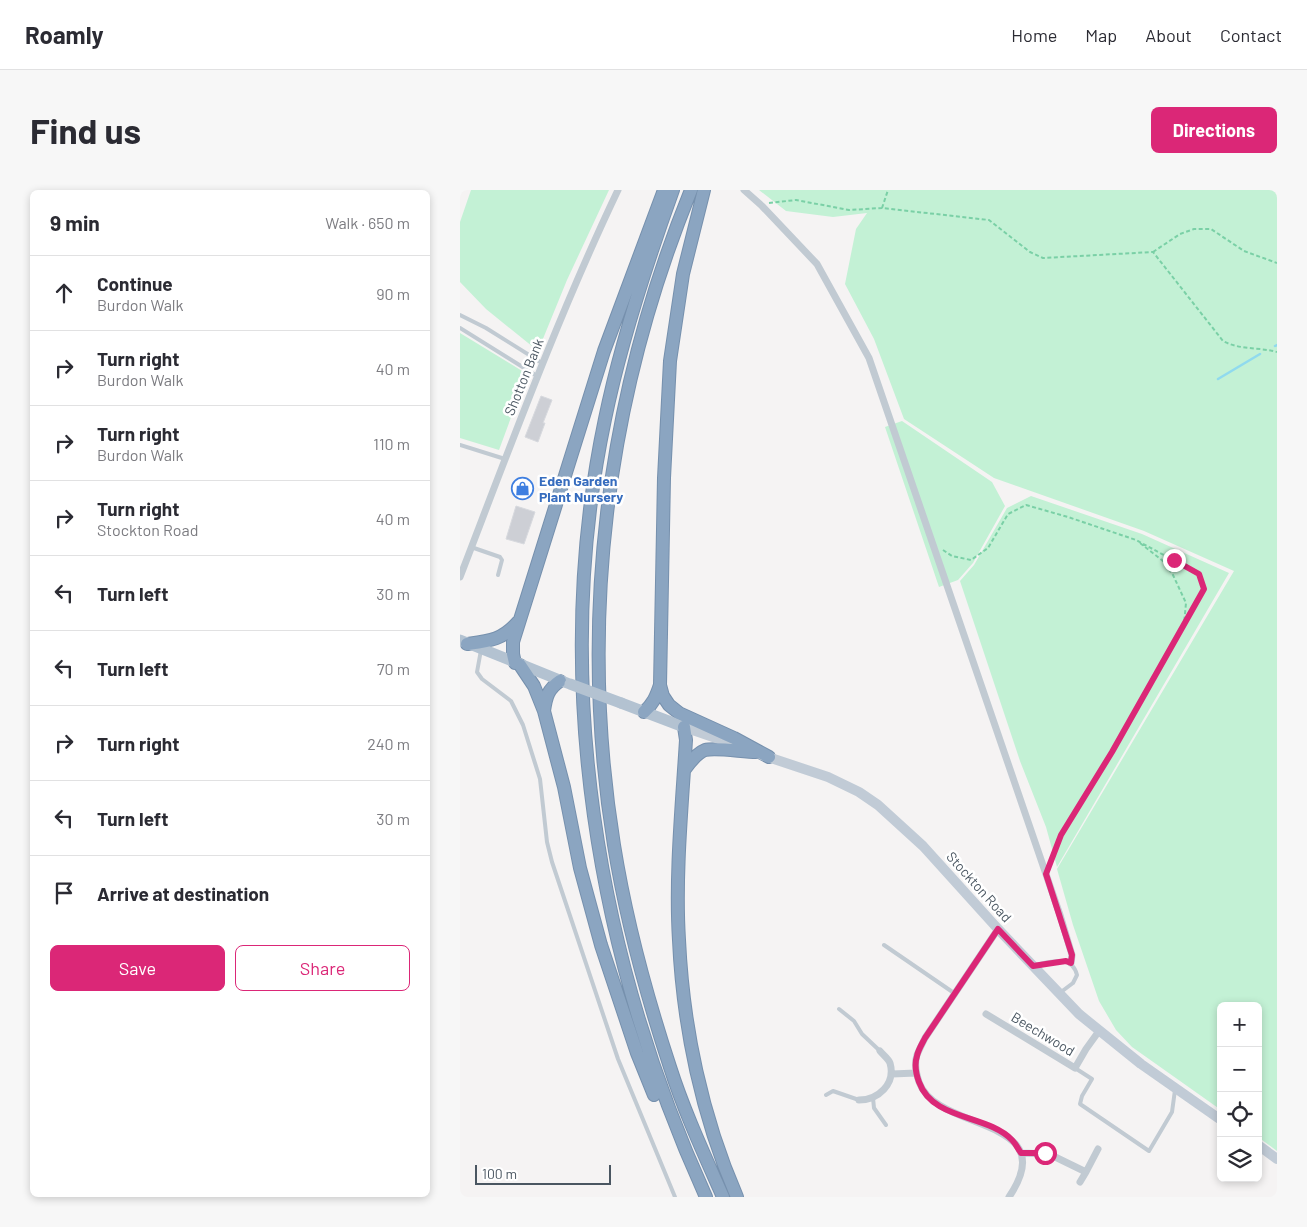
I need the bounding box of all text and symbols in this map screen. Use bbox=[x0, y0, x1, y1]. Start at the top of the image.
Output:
text: Roamly bbox=[25, 20, 104, 49]
text: Home bbox=[1011, 24, 1057, 46]
text: Map bbox=[1085, 24, 1117, 46]
text: About bbox=[1145, 24, 1192, 46]
text: Contact bbox=[1220, 24, 1282, 46]
button: Directions bbox=[1151, 107, 1277, 153]
text: Find us bbox=[30, 109, 141, 151]
text: 9 min bbox=[50, 210, 100, 235]
text: Walk · 650 m bbox=[325, 213, 410, 232]
text: Continue bbox=[97, 272, 173, 295]
icon: ahead bbox=[50, 279, 78, 307]
text: 90 m bbox=[376, 284, 410, 303]
text: Burdon Walk bbox=[97, 295, 184, 314]
street label: Shotton Bank bbox=[500, 336, 547, 418]
text: Turn right bbox=[97, 347, 179, 370]
icon: right bbox=[50, 354, 78, 382]
text: 40 m bbox=[376, 359, 410, 378]
text: Burdon Walk bbox=[97, 370, 184, 389]
text: Turn right bbox=[97, 422, 179, 445]
icon: right bbox=[50, 429, 78, 457]
text: 110 m bbox=[373, 434, 410, 453]
text: Burdon Walk bbox=[97, 445, 184, 464]
place label: Eden Garden Plant Nursery bbox=[539, 472, 623, 505]
shop icon: Eden Garden Plant Nursery bbox=[511, 477, 535, 501]
text: Turn right bbox=[97, 497, 179, 520]
icon: right bbox=[50, 504, 78, 532]
text: 40 m bbox=[376, 509, 410, 528]
text: Stockton Road bbox=[97, 520, 199, 539]
route end bbox=[1163, 549, 1186, 572]
icon: left bbox=[50, 579, 78, 607]
text: Turn left bbox=[97, 582, 168, 605]
text: 30 m bbox=[376, 584, 410, 603]
icon: left bbox=[50, 654, 78, 682]
text: Turn left bbox=[97, 657, 168, 680]
text: 70 m bbox=[377, 659, 410, 678]
icon: right bbox=[50, 729, 78, 757]
text: Turn right bbox=[97, 732, 179, 755]
text: 240 m bbox=[367, 734, 410, 753]
icon: left bbox=[50, 804, 78, 832]
text: Turn left bbox=[97, 807, 168, 830]
text: 30 m bbox=[376, 809, 410, 828]
street label: Stockton Road bbox=[943, 848, 1015, 925]
icon: arrive bbox=[50, 879, 78, 907]
text: Arrive at destination bbox=[97, 882, 269, 905]
button: Save bbox=[50, 945, 225, 991]
button: Share bbox=[235, 945, 410, 991]
map controls bbox=[1217, 1002, 1262, 1182]
button: + bbox=[1217, 1002, 1262, 1047]
street label: Beechwood bbox=[1008, 1008, 1078, 1059]
button: − bbox=[1217, 1047, 1262, 1092]
button: locate bbox=[1217, 1092, 1262, 1137]
button: layers bbox=[1217, 1137, 1262, 1182]
route start bbox=[1034, 1142, 1057, 1165]
scale bar bbox=[475, 1162, 611, 1185]
text: 100 m bbox=[482, 1165, 517, 1182]

